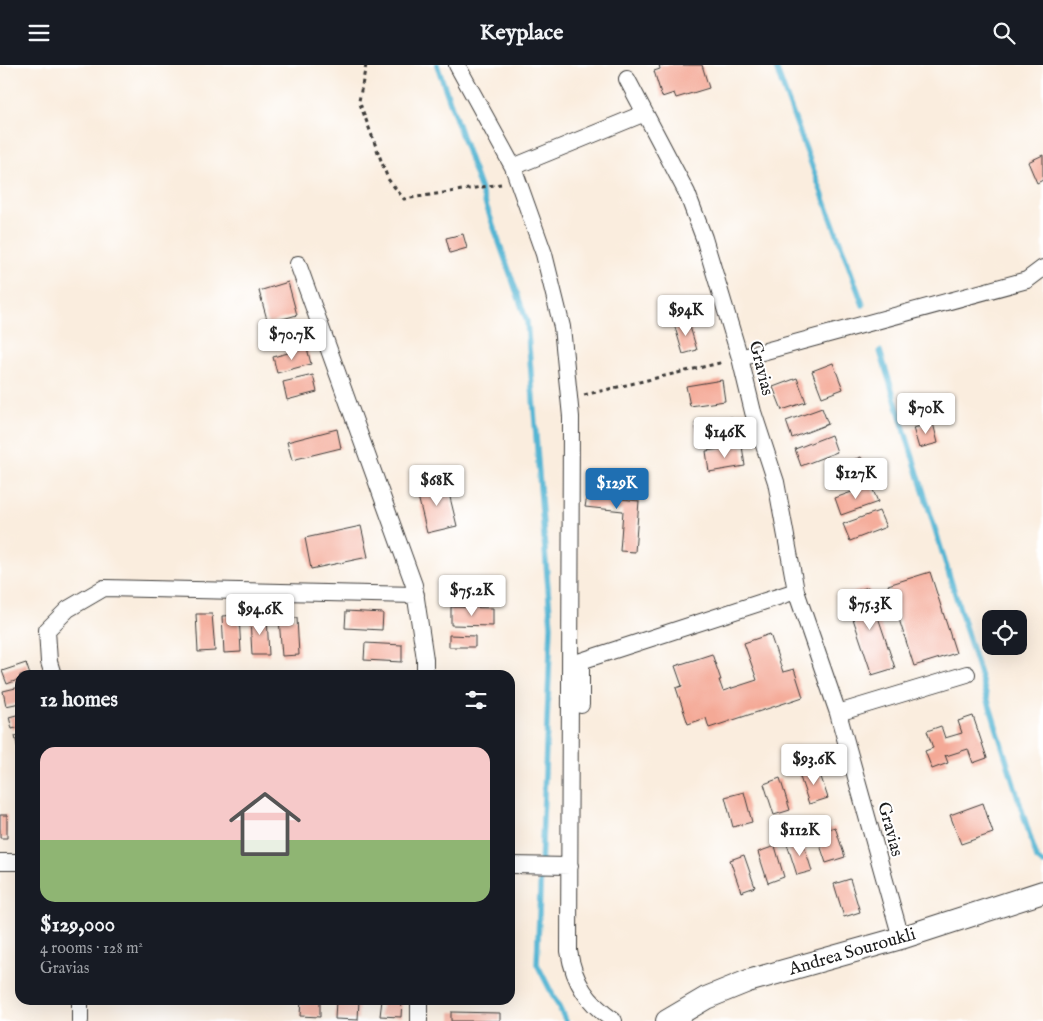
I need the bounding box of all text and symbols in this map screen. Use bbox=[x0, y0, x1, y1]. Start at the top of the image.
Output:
icon: menu bbox=[25, 19, 53, 47]
text: Keyplace bbox=[480, 19, 563, 47]
icon: search bbox=[990, 19, 1018, 47]
pin: $94K bbox=[656, 295, 716, 337]
text: $94K bbox=[668, 301, 704, 321]
pin: $70.7K bbox=[251, 319, 333, 361]
text: $70.7K bbox=[269, 325, 315, 345]
street label: Gravias bbox=[743, 339, 778, 398]
pin: $70K bbox=[896, 393, 956, 435]
text: $70K bbox=[908, 399, 944, 419]
pin: $146K bbox=[690, 417, 760, 459]
text: $146K bbox=[705, 423, 745, 443]
pin: $127K bbox=[821, 457, 891, 500]
text: $127K bbox=[835, 464, 877, 484]
pin: $68K bbox=[407, 465, 467, 507]
pin: $129K bbox=[582, 467, 652, 510]
text: $68K bbox=[420, 471, 454, 491]
text: $129K bbox=[597, 474, 637, 494]
pin: $75.2K bbox=[431, 575, 513, 617]
text: $75.2K bbox=[450, 581, 494, 601]
pin: $75.3K bbox=[829, 589, 911, 631]
pin: $94.6K bbox=[219, 593, 301, 636]
text: $75.3K bbox=[848, 595, 892, 615]
text: $94.6K bbox=[237, 600, 283, 620]
map controls bbox=[982, 610, 1027, 655]
button: locate bbox=[982, 610, 1027, 655]
icon: filters bbox=[462, 686, 490, 714]
text: 12 homes bbox=[40, 687, 118, 714]
pin: $93.6K bbox=[773, 743, 855, 786]
text: $93.6K bbox=[792, 750, 836, 770]
icon: home bbox=[220, 779, 310, 869]
street label: Gravias bbox=[871, 800, 908, 859]
pin: $112K bbox=[765, 815, 835, 857]
text: $112K bbox=[780, 821, 820, 841]
text: $129,000 bbox=[40, 912, 115, 939]
street label: Andrea Souroukli bbox=[785, 923, 919, 982]
text: 4 rooms · 128 m² bbox=[40, 939, 143, 959]
text: Gravias bbox=[40, 959, 89, 979]

